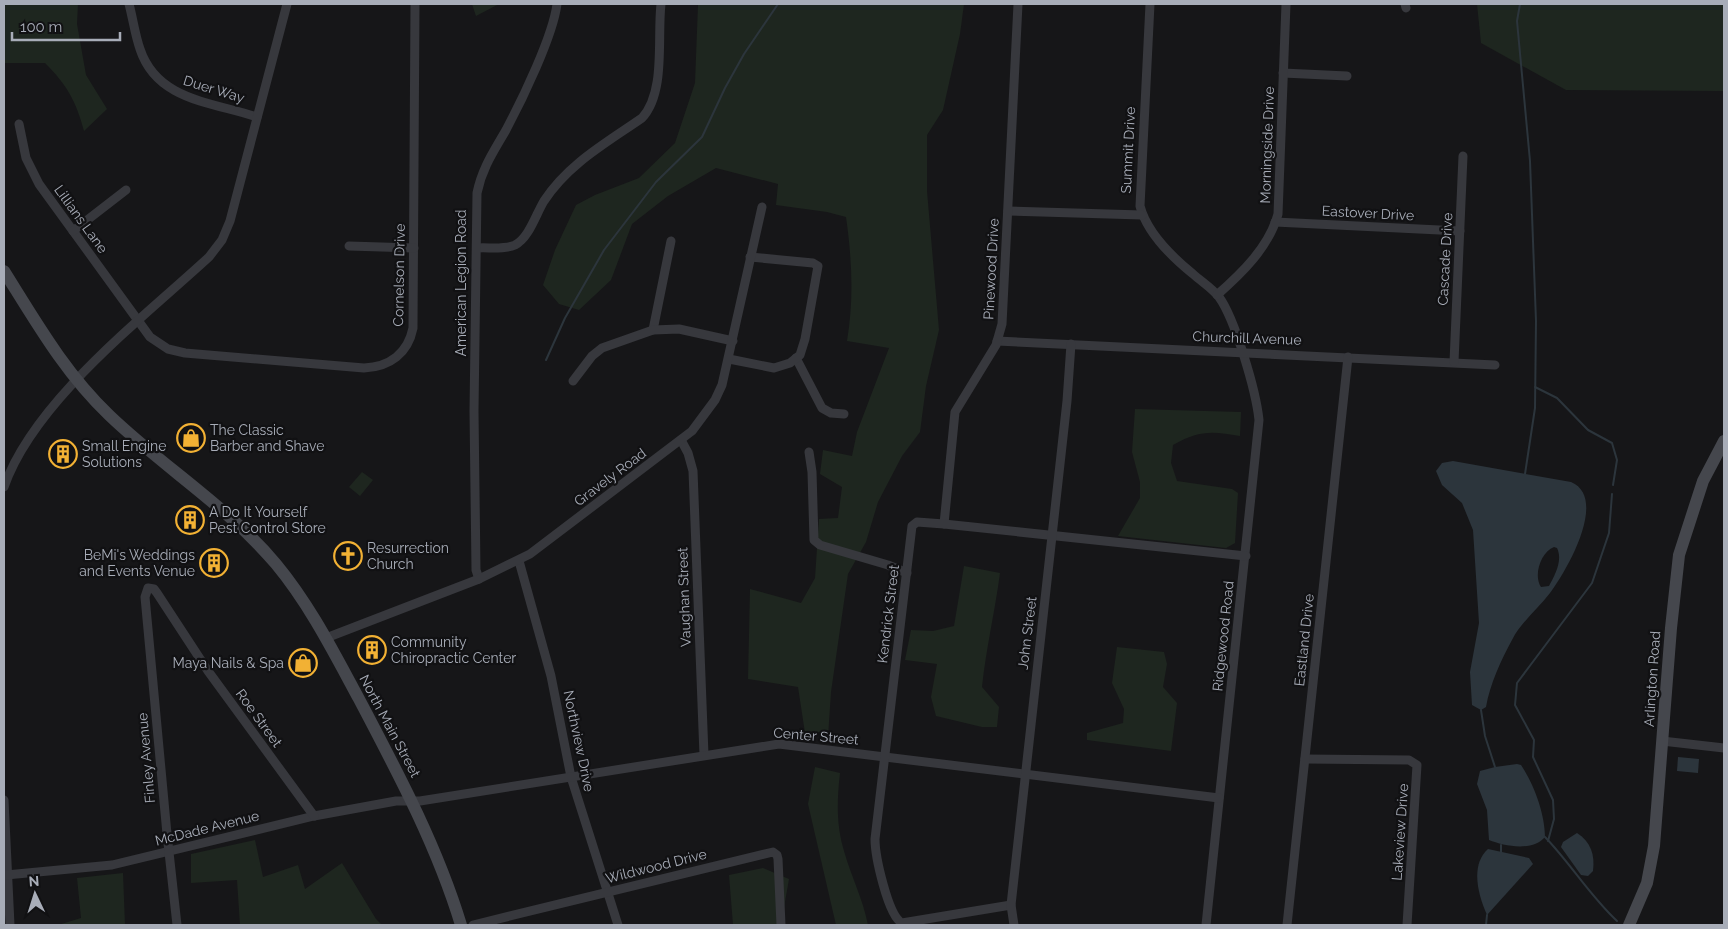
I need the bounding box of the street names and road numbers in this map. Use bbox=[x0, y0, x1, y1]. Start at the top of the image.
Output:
street label: Duer Way bbox=[181, 72, 247, 106]
street label: Morningside Drive bbox=[1257, 86, 1277, 204]
street label: Summit Drive bbox=[1118, 106, 1138, 194]
street label: Lillians Lane bbox=[51, 182, 111, 256]
street label: Eastover Drive bbox=[1321, 203, 1415, 223]
street label: American Legion Road bbox=[453, 209, 469, 357]
street label: Cascade Drive bbox=[1435, 212, 1455, 306]
street label: Pinewood Drive bbox=[980, 218, 1002, 320]
street label: Cornelson Drive bbox=[390, 223, 408, 327]
street label: Churchill Avenue bbox=[1192, 328, 1302, 348]
street label: Gravely Road bbox=[571, 445, 649, 509]
street label: Vaughan Street bbox=[674, 547, 694, 647]
street label: Kendrick Street bbox=[874, 564, 902, 664]
street label: Ridgewood Road bbox=[1209, 580, 1237, 692]
street label: Eastland Drive bbox=[1291, 593, 1317, 687]
street label: John Street bbox=[1015, 595, 1039, 671]
street label: Arlington Road bbox=[1641, 630, 1663, 728]
street label: North Main Street bbox=[356, 672, 424, 780]
street label: Roe Street bbox=[233, 686, 286, 750]
street label: Northview Drive bbox=[560, 689, 598, 793]
street label: Finley Avenue bbox=[134, 712, 158, 804]
street label: Center Street bbox=[773, 724, 860, 748]
street label: Lakeview Drive bbox=[1389, 783, 1411, 881]
street label: McDade Avenue bbox=[153, 807, 261, 849]
street label: Wildwood Drive bbox=[604, 846, 708, 886]

